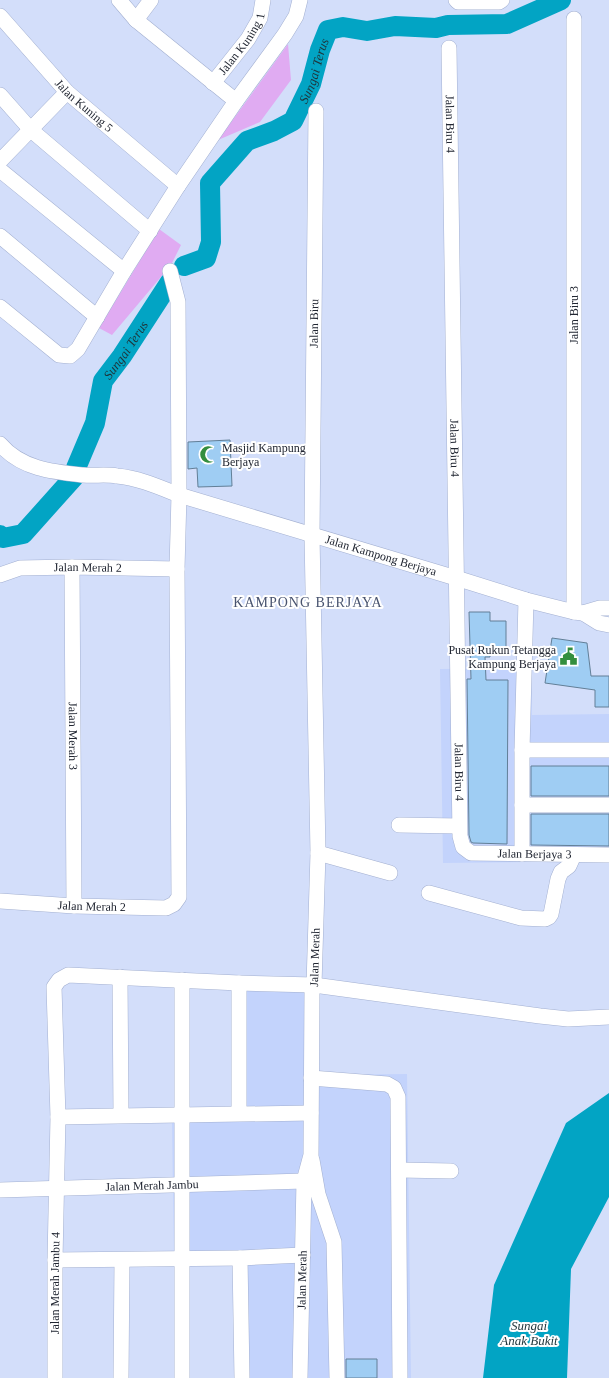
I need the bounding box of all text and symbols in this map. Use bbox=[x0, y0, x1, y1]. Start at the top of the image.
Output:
street label: Jalan Kuning 1 bbox=[215, 12, 268, 77]
water label: Sungai Terus bbox=[295, 36, 331, 106]
street label: Jalan Kuning 5 bbox=[52, 76, 116, 135]
street label: Jalan Biru 4 bbox=[443, 95, 457, 153]
street label: Jalan Biru 3 bbox=[567, 286, 581, 344]
street label: Jalan Biru bbox=[307, 299, 321, 348]
water label: Sungai Terus bbox=[100, 318, 151, 382]
street label: Jalan Biru 4 bbox=[447, 419, 462, 477]
place label: Masjid Kampung Berjaya bbox=[222, 441, 306, 469]
mosque icon: Masjid Kampung Berjaya bbox=[199, 445, 219, 465]
street label: Jalan Kampong Berjaya bbox=[324, 532, 439, 579]
street label: Jalan Merah 2 bbox=[54, 560, 122, 575]
district label: KAMPONG BERJAYA bbox=[233, 595, 383, 610]
place label: Pusat Rukun Tetangga Kampung Berjaya bbox=[448, 643, 557, 671]
public building icon: Pusat Rukun Tetangga Kampung Berjaya bbox=[559, 647, 579, 667]
street label: Jalan Merah 3 bbox=[66, 702, 80, 770]
street label: Jalan Biru 4 bbox=[452, 743, 467, 801]
street label: Jalan Berjaya 3 bbox=[497, 846, 572, 861]
street label: Jalan Merah 2 bbox=[57, 898, 126, 914]
street label: Jalan Merah bbox=[307, 928, 323, 987]
street label: Jalan Merah Jambu bbox=[105, 1177, 199, 1194]
street label: Jalan Merah Jambu 4 bbox=[48, 1232, 63, 1334]
street label: Jalan Merah bbox=[294, 1250, 310, 1310]
water label: Sungai Anak Bukit bbox=[499, 1318, 558, 1348]

